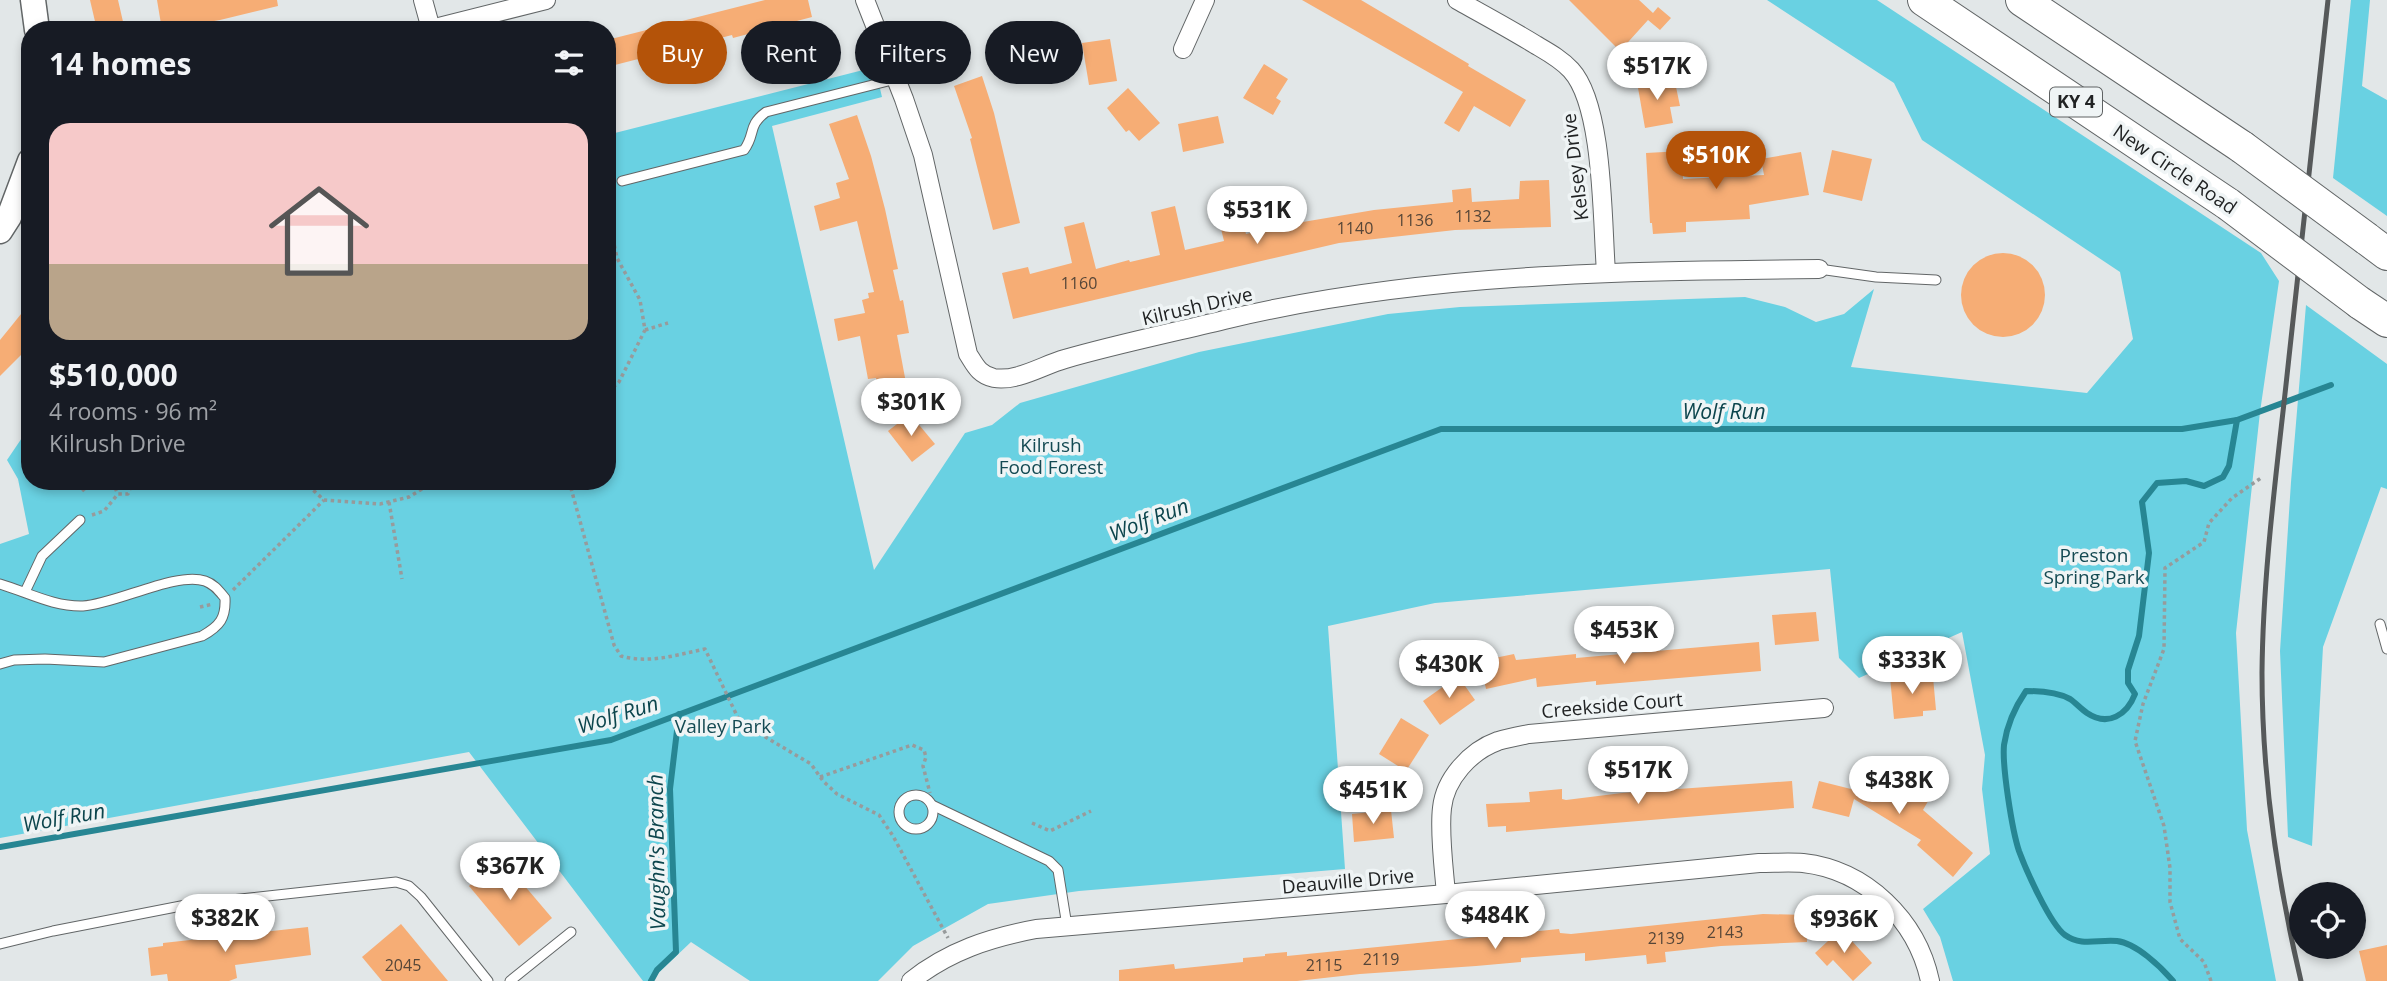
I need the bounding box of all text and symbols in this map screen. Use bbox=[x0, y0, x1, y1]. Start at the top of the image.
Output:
chip: Buy bbox=[637, 21, 727, 84]
chip: Rent bbox=[741, 21, 841, 84]
chip: Filters bbox=[855, 21, 971, 84]
chip: New bbox=[985, 21, 1083, 84]
pin: $517K bbox=[1608, 42, 1706, 102]
text: 14 homes bbox=[49, 43, 192, 84]
icon: filters bbox=[550, 44, 588, 82]
text: $517K bbox=[1623, 49, 1691, 81]
road number: KY 4 bbox=[2050, 88, 2102, 116]
street label: Kelsey Drive bbox=[1556, 112, 1594, 222]
street label: New Circle Road bbox=[2108, 118, 2242, 220]
pin: $510K bbox=[1667, 132, 1765, 191]
text: $510K bbox=[1682, 138, 1750, 170]
icon: home bbox=[256, 168, 382, 294]
pin: $531K bbox=[1208, 187, 1306, 246]
text: $531K bbox=[1223, 193, 1291, 225]
house number: 1132 bbox=[1455, 205, 1491, 227]
house number: 1136 bbox=[1397, 209, 1433, 231]
house number: 1140 bbox=[1337, 217, 1373, 239]
house number: 1160 bbox=[1061, 272, 1097, 294]
street label: Kilrush Drive bbox=[1139, 281, 1255, 331]
text: $510,000 bbox=[49, 354, 178, 395]
pin: $301K bbox=[862, 378, 960, 438]
text: $301K bbox=[877, 385, 945, 417]
text: 4 rooms · 96 m² bbox=[49, 395, 217, 427]
water label: Wolf Run bbox=[1682, 397, 1766, 425]
text: Kilrush Drive bbox=[49, 427, 186, 459]
park label: Kilrush Food Forest bbox=[999, 432, 1104, 480]
water label: Wolf Run bbox=[1105, 491, 1193, 547]
park label: Preston Spring Park bbox=[2043, 542, 2145, 590]
pin: $453K bbox=[1575, 606, 1673, 666]
text: $453K bbox=[1590, 613, 1658, 645]
pin: $333K bbox=[1863, 636, 1961, 696]
pin: $430K bbox=[1400, 640, 1498, 700]
text: $333K bbox=[1878, 643, 1946, 675]
text: $430K bbox=[1415, 647, 1483, 679]
street label: Creekside Court bbox=[1540, 686, 1684, 724]
water label: Wolf Run bbox=[574, 688, 662, 740]
park label: Valley Park bbox=[675, 713, 771, 739]
pin: $517K bbox=[1589, 746, 1687, 806]
text: $517K bbox=[1604, 753, 1672, 785]
pin: $438K bbox=[1850, 756, 1948, 816]
text: $438K bbox=[1865, 763, 1933, 795]
pin: $451K bbox=[1324, 766, 1422, 826]
text: $451K bbox=[1339, 773, 1407, 805]
water label: Vaughn's Branch bbox=[641, 774, 671, 930]
water label: Wolf Run bbox=[20, 796, 107, 838]
pin: $367K bbox=[461, 842, 559, 902]
text: $367K bbox=[476, 849, 544, 881]
street label: Deauville Drive bbox=[1281, 862, 1415, 900]
map controls bbox=[2289, 882, 2366, 959]
button: locate bbox=[2289, 882, 2366, 959]
pin: $484K bbox=[1446, 892, 1544, 951]
pin: $382K bbox=[176, 894, 274, 954]
pin: $936K bbox=[1795, 895, 1893, 955]
text: $484K bbox=[1461, 898, 1529, 930]
text: $382K bbox=[191, 901, 259, 933]
text: $936K bbox=[1810, 902, 1878, 934]
house number: 2143 bbox=[1707, 921, 1743, 943]
house number: 2139 bbox=[1648, 927, 1684, 949]
house number: 2119 bbox=[1363, 948, 1399, 970]
house number: 2045 bbox=[385, 954, 421, 976]
house number: 2115 bbox=[1306, 954, 1342, 976]

